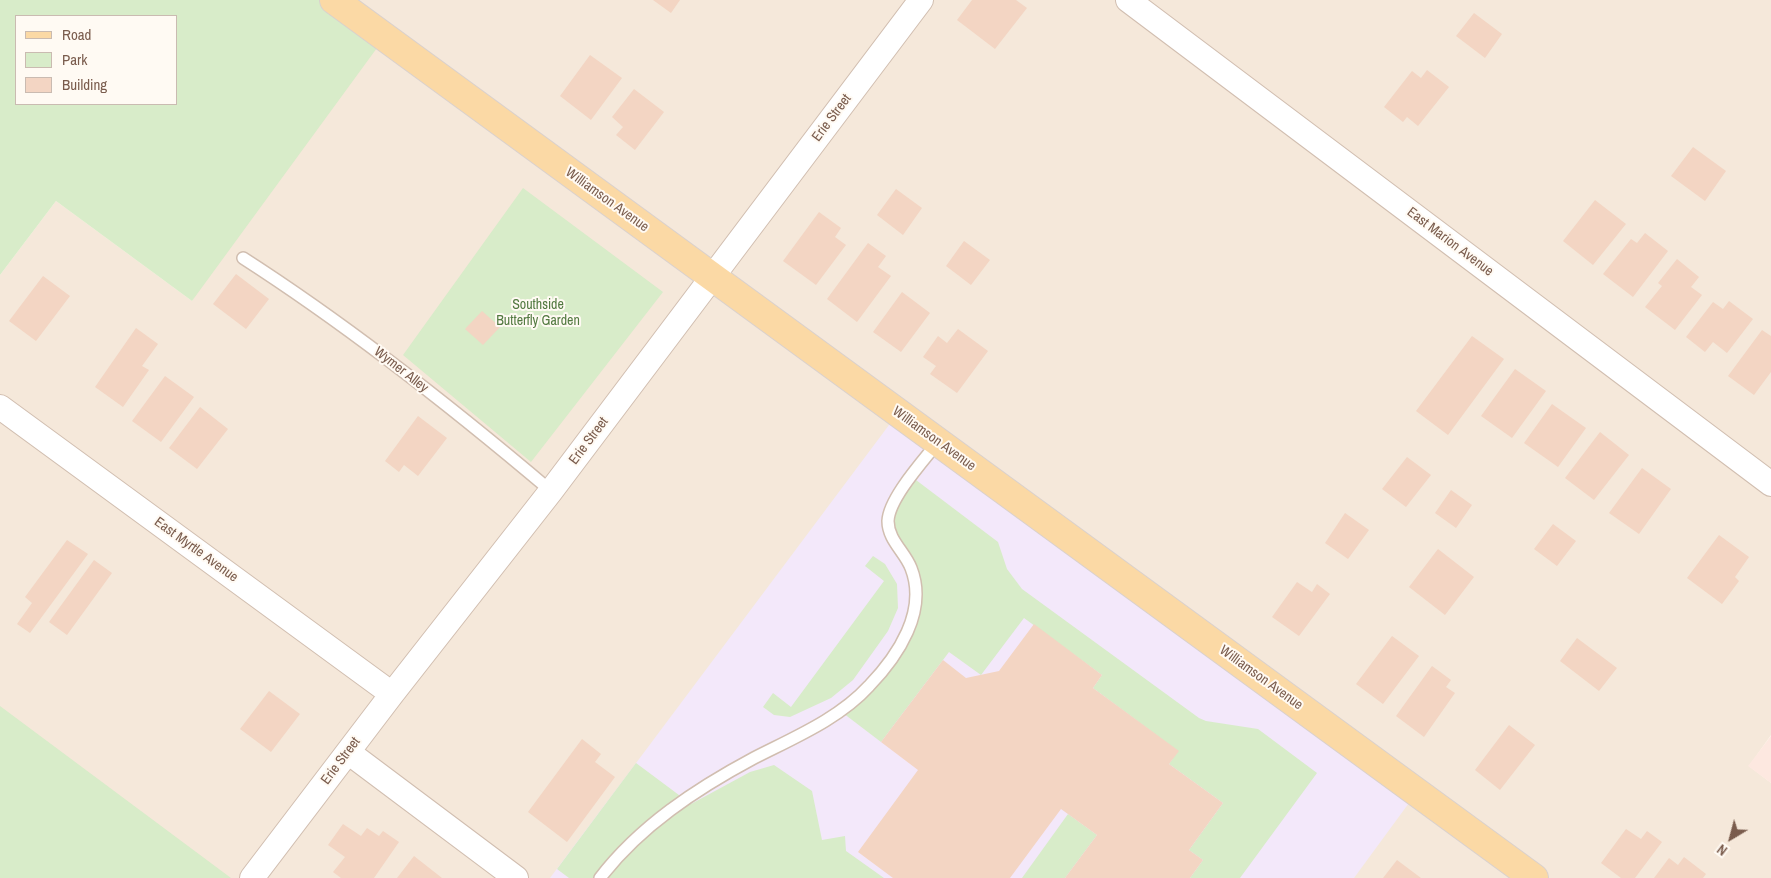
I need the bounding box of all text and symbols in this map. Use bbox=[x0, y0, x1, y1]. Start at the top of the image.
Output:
legend bbox=[15, 15, 178, 105]
text: Road bbox=[62, 24, 91, 45]
text: Park bbox=[62, 49, 87, 70]
text: Building bbox=[62, 74, 107, 95]
street label: Erie Street bbox=[809, 91, 855, 145]
street label: Williamson Avenue bbox=[562, 164, 652, 236]
street label: East Marion Avenue bbox=[1403, 204, 1497, 280]
park label: Southside Butterfly Garden bbox=[496, 297, 580, 330]
street label: Wymer Alley bbox=[370, 344, 432, 396]
street label: Williamson Avenue bbox=[889, 403, 979, 475]
street label: Erie Street bbox=[566, 414, 612, 468]
street label: East Myrtle Avenue bbox=[151, 514, 241, 586]
street label: Williamson Avenue bbox=[1216, 642, 1306, 714]
street label: Erie Street bbox=[318, 734, 364, 788]
north arrow bbox=[1706, 813, 1756, 863]
text: N bbox=[1713, 840, 1731, 860]

